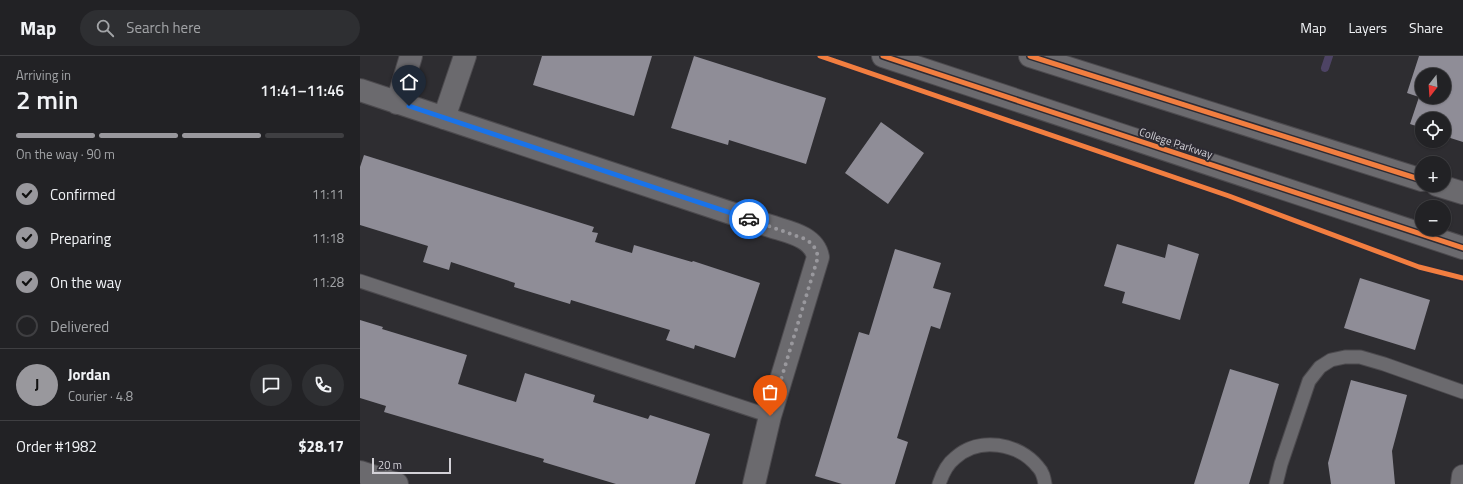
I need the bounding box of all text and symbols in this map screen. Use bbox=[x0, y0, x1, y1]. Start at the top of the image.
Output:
search box bbox=[80, 10, 360, 46]
text: Map bbox=[20, 13, 56, 42]
text: Search here bbox=[126, 16, 201, 39]
icon: search bbox=[94, 17, 116, 39]
text: Map bbox=[1300, 17, 1326, 38]
text: Layers bbox=[1348, 17, 1387, 38]
text: Share bbox=[1409, 17, 1443, 38]
text: Arriving in bbox=[16, 65, 71, 85]
pin bbox=[392, 65, 426, 106]
north arrow bbox=[1415, 68, 1451, 104]
map controls bbox=[1415, 68, 1451, 236]
icon: home bbox=[398, 71, 420, 93]
text: 11:41–11:46 bbox=[260, 79, 344, 102]
text: 2 min bbox=[16, 80, 79, 119]
button: locate bbox=[1415, 112, 1451, 148]
street label: College Parkway bbox=[1137, 124, 1215, 163]
text: On the way · 90 m bbox=[16, 144, 115, 164]
button: + bbox=[1415, 156, 1451, 192]
icon: check bbox=[16, 183, 38, 205]
text: Confirmed bbox=[50, 183, 115, 206]
text: 11:11 bbox=[312, 184, 344, 204]
courier bbox=[729, 199, 769, 239]
button: − bbox=[1415, 200, 1451, 236]
icon: car bbox=[738, 208, 760, 230]
icon: check bbox=[16, 227, 38, 249]
text: Preparing bbox=[50, 227, 111, 250]
text: 11:18 bbox=[312, 228, 344, 248]
icon: check bbox=[16, 271, 38, 293]
text: On the way bbox=[50, 271, 122, 294]
text: 11:28 bbox=[312, 272, 344, 292]
text: Delivered bbox=[50, 315, 109, 338]
text: Jordan bbox=[68, 363, 110, 386]
button: chat bbox=[250, 364, 292, 406]
button: phone bbox=[302, 364, 344, 406]
text: J bbox=[35, 373, 39, 396]
pin bbox=[753, 375, 787, 416]
icon: bag bbox=[759, 381, 781, 403]
text: Courier · 4.8 bbox=[68, 386, 133, 406]
text: Order #1982 bbox=[16, 435, 97, 458]
text: $28.17 bbox=[298, 435, 344, 458]
scale bar bbox=[372, 456, 451, 475]
text: 20 m bbox=[378, 457, 402, 473]

